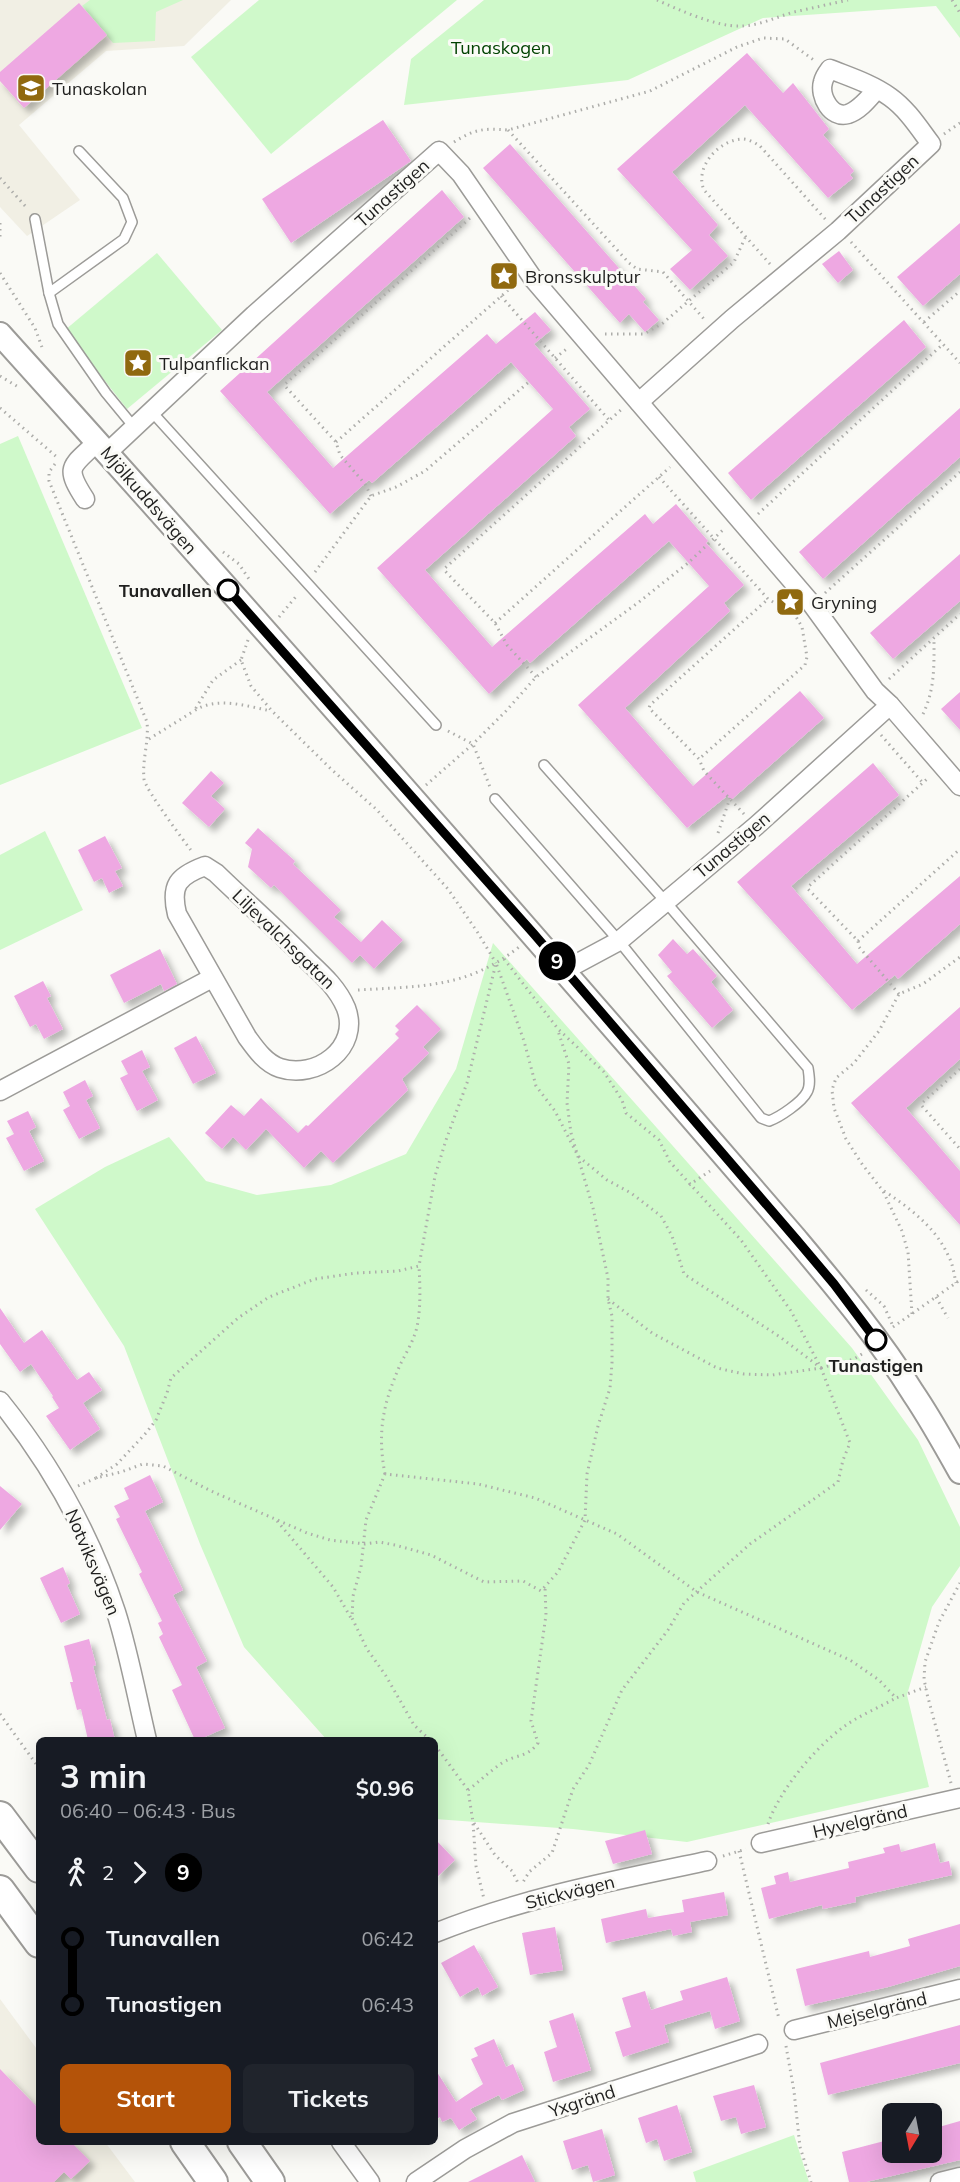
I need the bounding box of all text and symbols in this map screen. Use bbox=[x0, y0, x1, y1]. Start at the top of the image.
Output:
park label: Tunaskogen bbox=[451, 36, 551, 59]
school or university icon: Tunaskolan bbox=[15, 72, 47, 104]
place label: Tunaskolan bbox=[52, 77, 147, 100]
street label: Tunastigen bbox=[841, 149, 923, 229]
street label: Tunastigen bbox=[350, 154, 434, 232]
place icon: Bronsskulptur bbox=[488, 260, 520, 292]
place label: Bronsskulptur bbox=[525, 265, 641, 288]
place icon: Tulpanflickan bbox=[122, 347, 154, 379]
place label: Tulpanflickan bbox=[159, 352, 269, 375]
street label: Mjölkuddsvägen bbox=[96, 441, 202, 559]
place label: Tunavallen bbox=[119, 579, 212, 602]
marker: Tunavallen bbox=[217, 579, 239, 601]
place icon: Gryning bbox=[774, 586, 806, 618]
place label: Gryning bbox=[811, 591, 877, 614]
street label: Tunastigen bbox=[689, 807, 775, 883]
street label: Liljevalchsgatan bbox=[228, 884, 340, 994]
line badge: 9 bbox=[538, 942, 576, 980]
text: 9 bbox=[551, 948, 563, 974]
marker: Tunastigen bbox=[865, 1329, 887, 1351]
place label: Tunastigen bbox=[829, 1354, 923, 1377]
street label: Notviksvägen bbox=[60, 1505, 126, 1619]
text: 3 min bbox=[60, 1755, 147, 1796]
text: $0.96 bbox=[356, 1774, 414, 1802]
text: 06:40 – 06:43 · Bus bbox=[60, 1798, 236, 1823]
street label: Hyvelgränd bbox=[810, 1799, 910, 1843]
icon: walk bbox=[60, 1856, 93, 1889]
icon: forward bbox=[123, 1856, 156, 1889]
text: 9 bbox=[177, 1859, 190, 1885]
text: 2 bbox=[102, 1860, 114, 1885]
street label: Stickvägen bbox=[523, 1870, 617, 1914]
text: Tunavallen bbox=[106, 1924, 220, 1952]
text: 06:42 bbox=[361, 1926, 414, 1951]
street label: Mejselgränd bbox=[825, 1986, 929, 2034]
text: Tunastigen bbox=[106, 1990, 222, 2018]
text: 06:43 bbox=[361, 1992, 414, 2017]
button: Start bbox=[60, 2064, 231, 2133]
button: Tickets bbox=[243, 2064, 414, 2133]
street label: Yxgränd bbox=[545, 2079, 618, 2123]
north arrow bbox=[882, 2103, 942, 2163]
map controls bbox=[882, 2103, 942, 2163]

